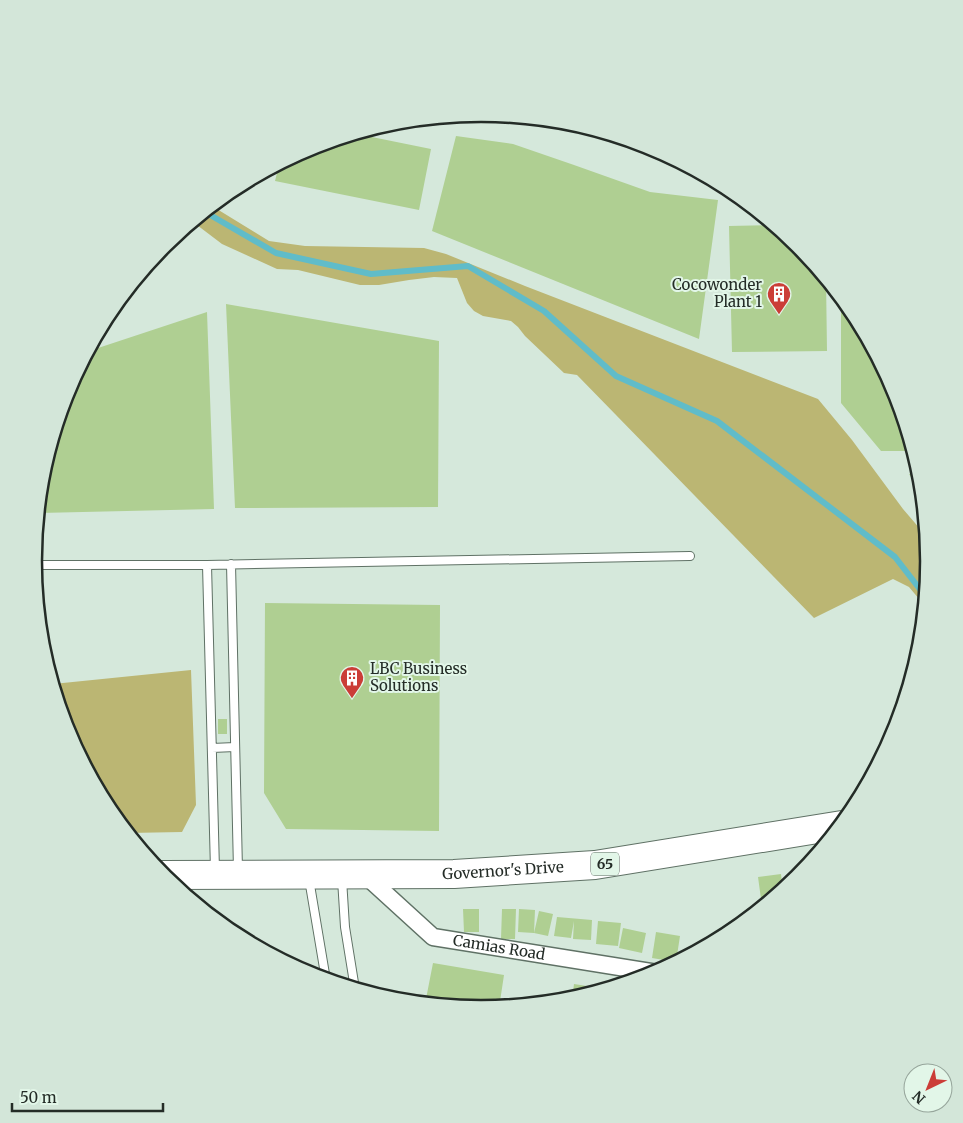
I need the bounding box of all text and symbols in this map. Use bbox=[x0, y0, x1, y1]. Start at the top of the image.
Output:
place label: Cocowonder Plant 1 bbox=[672, 275, 762, 311]
building icon: Cocowonder Plant 1 bbox=[766, 281, 792, 315]
place label: LBC Business Solutions bbox=[370, 659, 467, 695]
building icon: LBC Business Solutions bbox=[339, 665, 365, 699]
road number: 65 bbox=[591, 852, 619, 876]
street label: Governor's Drive bbox=[442, 857, 564, 883]
street label: Camias Road bbox=[452, 930, 547, 964]
north arrow bbox=[903, 1063, 953, 1113]
scale bar bbox=[12, 1080, 164, 1112]
text: N bbox=[909, 1087, 929, 1108]
text: 50 m bbox=[20, 1088, 57, 1107]

